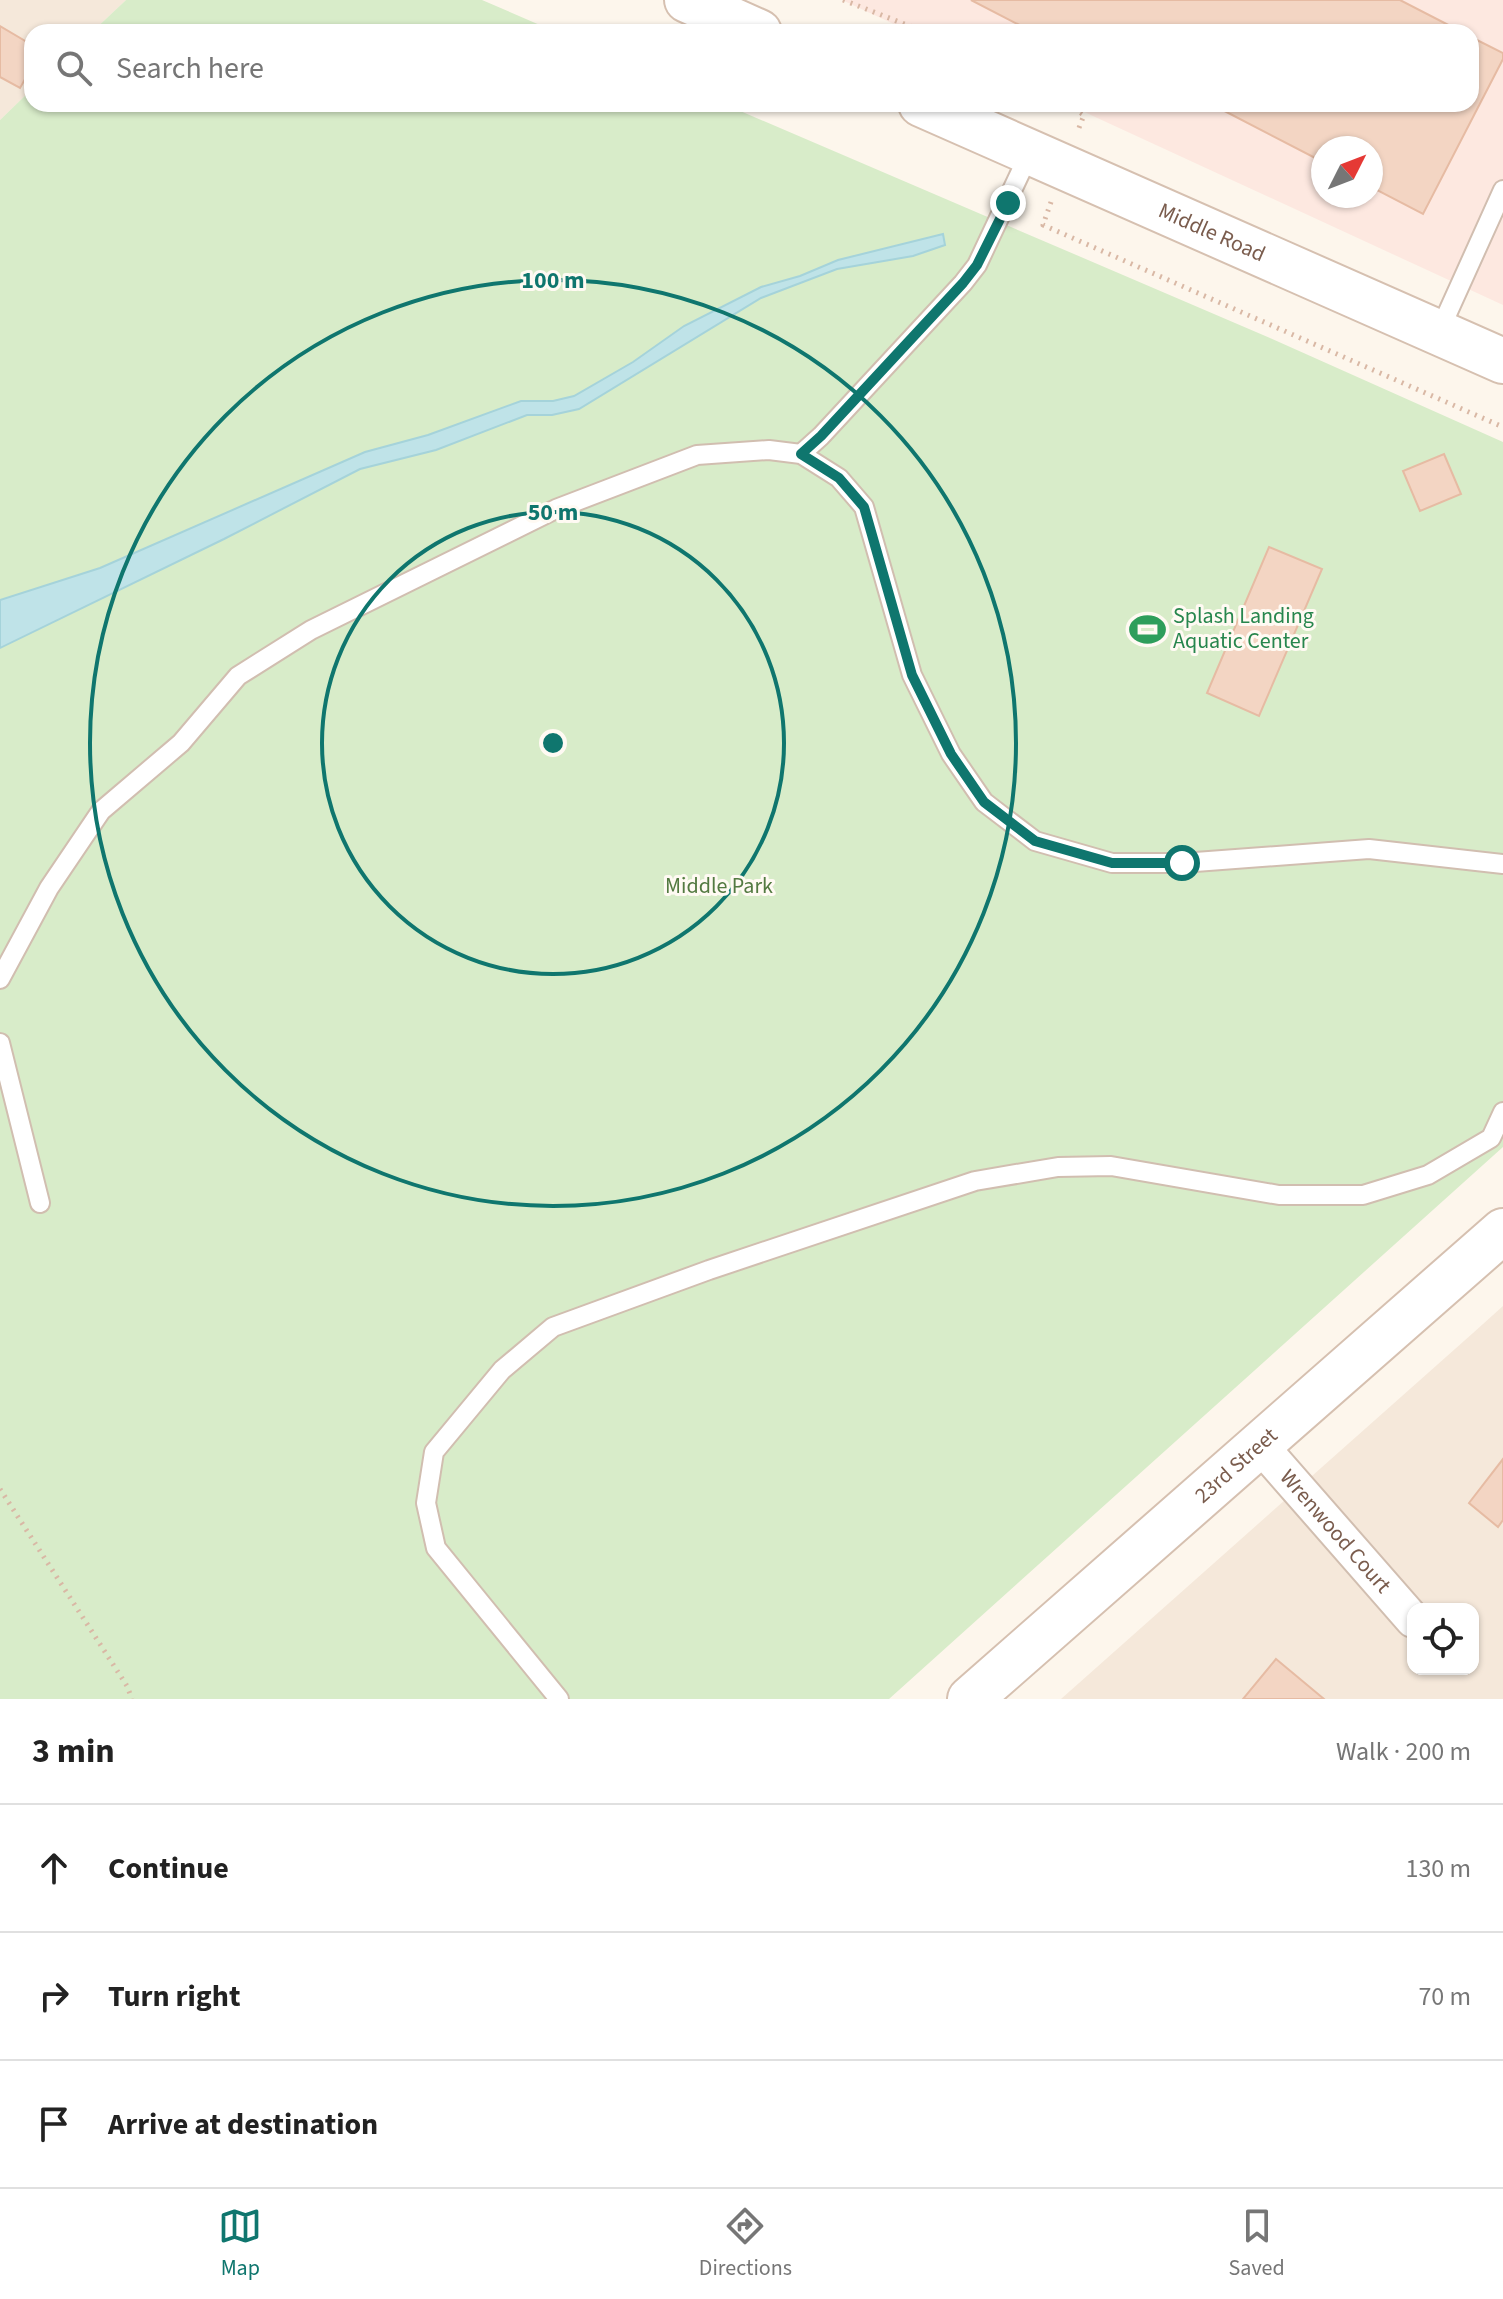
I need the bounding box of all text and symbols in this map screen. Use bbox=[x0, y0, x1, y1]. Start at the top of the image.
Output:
search box bbox=[24, 24, 1479, 112]
icon: search bbox=[52, 46, 96, 90]
text: Search here bbox=[116, 47, 264, 90]
north arrow bbox=[1311, 136, 1383, 208]
route end bbox=[990, 185, 1026, 221]
street label: Middle Road bbox=[1153, 195, 1271, 270]
text: 100 m bbox=[521, 263, 585, 298]
text: 50 m bbox=[528, 495, 578, 530]
place label: Splash Landing Aquatic Center bbox=[1173, 600, 1314, 657]
sports icon: Splash Landing Aquatic Center bbox=[1128, 610, 1166, 648]
centre of rings bbox=[539, 729, 567, 757]
route start bbox=[1164, 845, 1200, 881]
park label: Middle Park bbox=[665, 870, 773, 902]
street label: 23rd Street bbox=[1187, 1420, 1285, 1511]
street label: Wrenwood Court bbox=[1272, 1462, 1399, 1601]
map controls bbox=[1407, 1603, 1479, 1675]
button: locate bbox=[1407, 1603, 1479, 1675]
text: 3 min bbox=[32, 1727, 115, 1776]
text: Walk · 200 m bbox=[1336, 1733, 1471, 1770]
icon: ahead bbox=[32, 1846, 76, 1890]
text: Continue bbox=[108, 1847, 229, 1890]
text: 130 m bbox=[1405, 1850, 1471, 1887]
icon: right bbox=[32, 1974, 76, 2018]
text: Turn right bbox=[108, 1975, 240, 2018]
text: 70 m bbox=[1418, 1978, 1471, 2015]
icon: arrive bbox=[32, 2102, 76, 2146]
text: Arrive at destination bbox=[108, 2103, 378, 2146]
tab: Map bbox=[218, 2204, 262, 2284]
tab: Directions bbox=[699, 2204, 792, 2284]
tab: Saved bbox=[1229, 2204, 1285, 2284]

